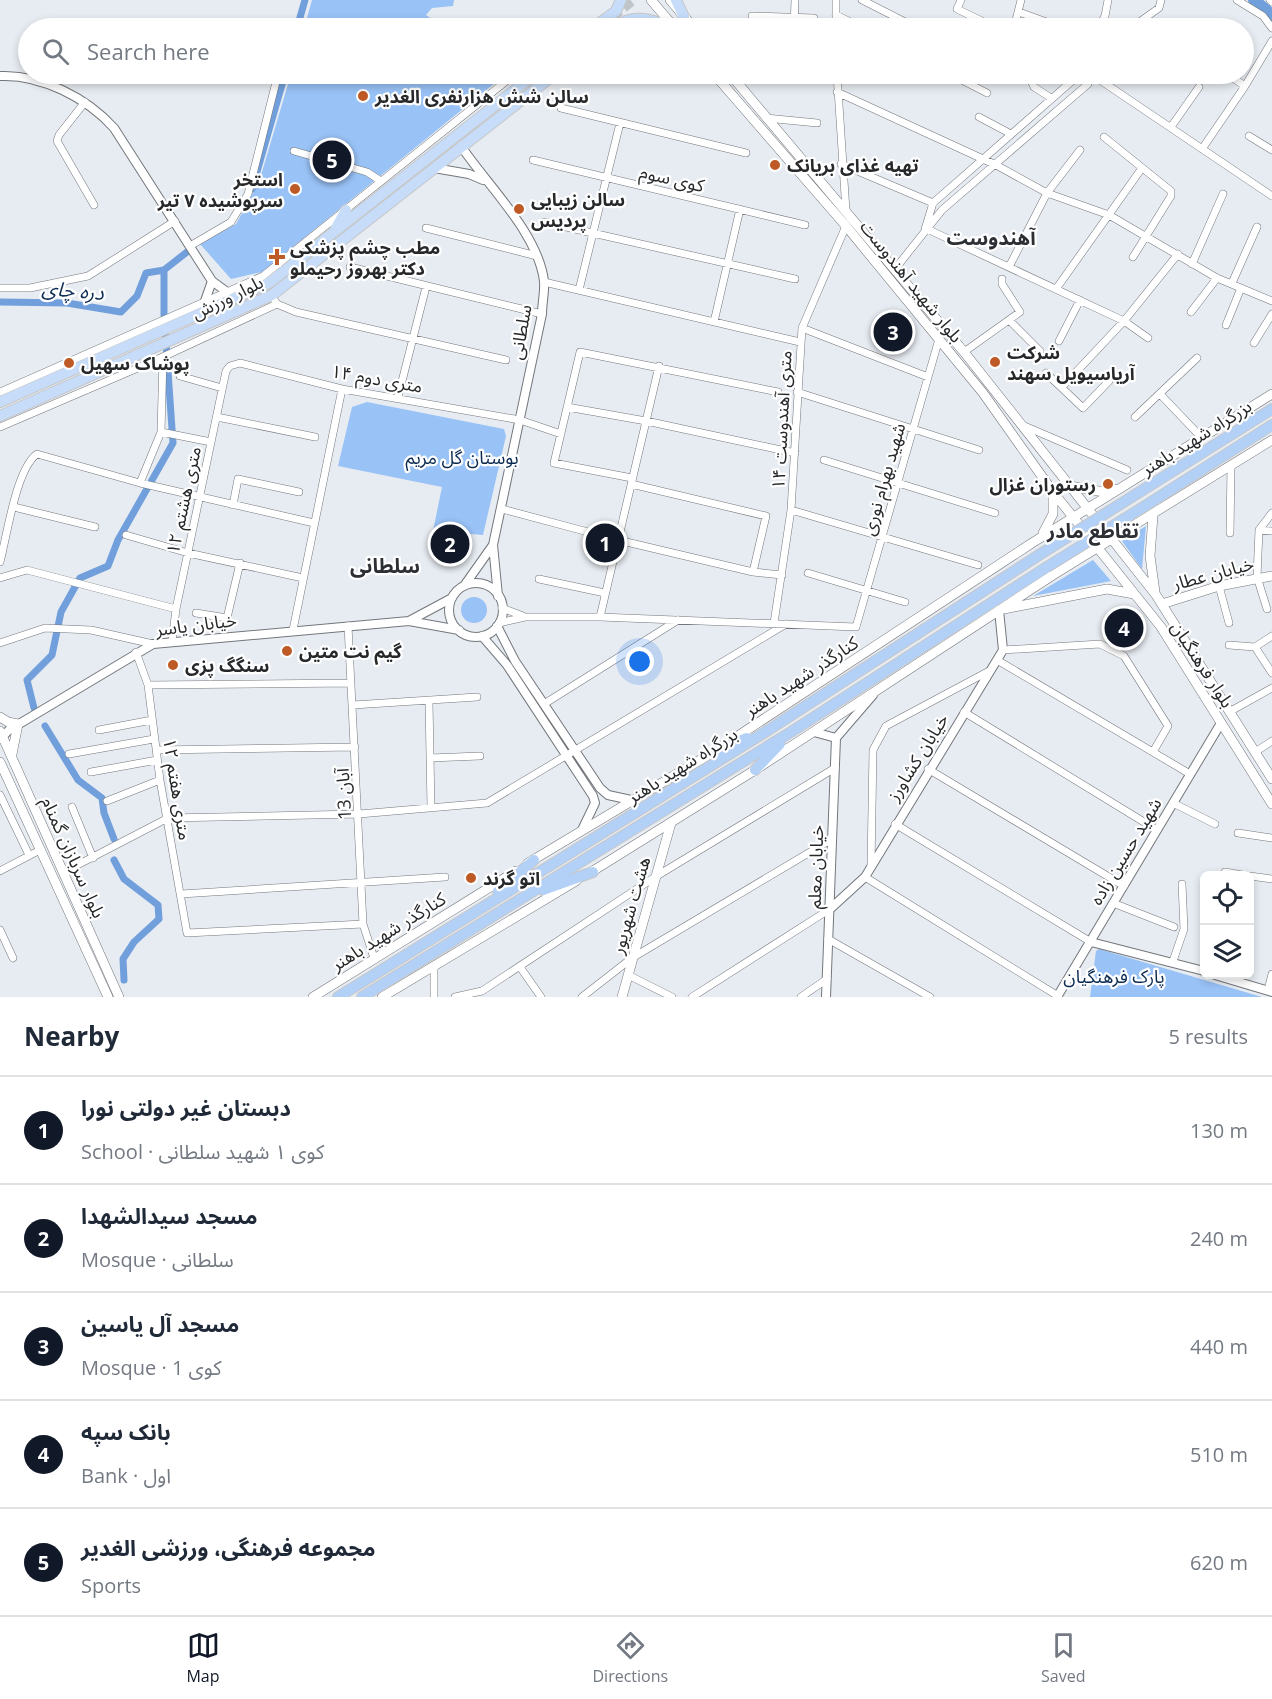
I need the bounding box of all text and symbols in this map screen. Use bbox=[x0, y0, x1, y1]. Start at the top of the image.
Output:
search box bbox=[18, 18, 1254, 84]
icon: search bbox=[39, 35, 72, 68]
text: Search here bbox=[87, 36, 210, 66]
place label: سالن شش هزارنفری الغدیر bbox=[374, 84, 589, 108]
marker: سالن شش هزارنفری الغدیر bbox=[356, 89, 370, 103]
pin: 5 bbox=[312, 138, 352, 182]
place label: تهیه غذای بریانک bbox=[787, 153, 919, 177]
marker: تهیه غذای بریانک bbox=[768, 158, 782, 172]
street label: کوی سوم bbox=[637, 159, 707, 200]
place label: استخر سرپوشیده ۷ تیر bbox=[157, 167, 283, 213]
marker: استخر سرپوشیده ۷ تیر bbox=[288, 182, 302, 196]
place label: سالن زیبایی پردیس bbox=[531, 187, 625, 233]
marker: سالن زیبایی پردیس bbox=[512, 202, 526, 216]
street label: بلوار شهید آهندوست bbox=[855, 215, 969, 347]
district label: آهندوست bbox=[946, 224, 1036, 251]
place label: مطب چشم پزشکی دکتر بهروز رحیملو bbox=[290, 235, 440, 280]
marker: مطب چشم پزشکی دکتر بهروز رحیملو bbox=[268, 248, 286, 266]
street label: بلوار ورزش bbox=[187, 269, 267, 325]
water label: دره چای bbox=[41, 274, 106, 306]
street label: سلطانی bbox=[503, 303, 537, 361]
pin: 3 bbox=[874, 310, 912, 354]
place label: شرکت آریاسیویل سهند bbox=[1007, 340, 1136, 385]
street label: ۱۴ متری آهندوست bbox=[765, 350, 797, 490]
place label: پوشاک سهیل bbox=[81, 351, 190, 376]
marker: شرکت آریاسیویل سهند bbox=[988, 355, 1002, 369]
marker: پوشاک سهیل bbox=[62, 356, 76, 370]
street label: ۱۴ متری دوم bbox=[329, 358, 425, 401]
street label: بزرگراه شهید باهنر bbox=[1135, 393, 1256, 481]
street label: شهید بهرام نوری bbox=[855, 420, 913, 539]
street label: ۱۲ متری هشتم bbox=[160, 444, 208, 556]
park label: بوستان گل مریم bbox=[405, 445, 519, 471]
place label: رستوران غزال bbox=[990, 472, 1096, 496]
marker: رستوران غزال bbox=[1101, 477, 1115, 491]
district label: تقاطع مادر bbox=[1046, 517, 1139, 546]
pin: 1 bbox=[586, 520, 624, 566]
pin: 2 bbox=[430, 522, 470, 566]
street label: خیابان عطار bbox=[1169, 551, 1256, 596]
district label: سلطانی bbox=[350, 552, 420, 579]
pin: 4 bbox=[1104, 606, 1144, 650]
street label: خیابان یاسر bbox=[153, 607, 238, 641]
street label: بلوار فرهنگیان bbox=[1166, 616, 1240, 712]
street label: کنارگذر شهید باهنر bbox=[739, 630, 863, 722]
place label: گیم نت متین bbox=[299, 639, 403, 665]
marker: گیم نت متین bbox=[280, 644, 294, 658]
your location bbox=[625, 647, 654, 676]
place label: سنگگ پزی bbox=[185, 653, 269, 678]
marker: سنگگ پزی bbox=[166, 658, 180, 672]
street label: خیابان کشاورز bbox=[880, 709, 953, 806]
street label: بزرگراه شهید باهنر bbox=[621, 721, 742, 809]
street label: ۱۲ متری هفتم bbox=[156, 736, 198, 842]
street label: 13 آبان bbox=[330, 767, 356, 821]
street label: بلوار سربازان گمنام bbox=[34, 793, 111, 923]
street label: شهید حسین زاده bbox=[1084, 793, 1166, 909]
street label: خیابان معلم bbox=[802, 825, 830, 909]
street label: هشت شهریور bbox=[604, 853, 655, 957]
place label: اتو گرند bbox=[483, 866, 540, 890]
marker: اتو گرند bbox=[464, 871, 478, 885]
map controls bbox=[1200, 871, 1254, 979]
button: locate bbox=[1200, 871, 1254, 925]
street label: کنارگذر شهید باهنر bbox=[325, 886, 450, 976]
button: layers bbox=[1200, 925, 1254, 979]
park label: پارک فرهنگیان bbox=[1063, 964, 1165, 988]
text: Nearby bbox=[24, 1018, 119, 1054]
text: 5 results bbox=[1168, 1023, 1248, 1050]
text: دبستان غیر دولتی نورا bbox=[81, 1092, 291, 1122]
text: 1 bbox=[38, 1117, 49, 1144]
text: 130 m bbox=[1190, 1117, 1248, 1144]
text: School · کوی ۱ شهید سلطانی bbox=[81, 1138, 324, 1165]
text: مسجد سیدالشهدا bbox=[81, 1200, 257, 1230]
text: 2 bbox=[38, 1225, 49, 1252]
text: 240 m bbox=[1190, 1225, 1248, 1252]
text: Mosque · سلطانی bbox=[81, 1246, 234, 1273]
text: مسجد آل یاسین bbox=[81, 1308, 239, 1338]
text: 3 bbox=[38, 1333, 49, 1360]
text: 440 m bbox=[1190, 1333, 1248, 1360]
text: Mosque · کوی 1 bbox=[81, 1354, 221, 1381]
text: بانک سپه bbox=[81, 1416, 171, 1446]
text: 4 bbox=[38, 1441, 49, 1468]
text: 510 m bbox=[1190, 1441, 1248, 1468]
text: Bank · اول bbox=[81, 1462, 171, 1489]
text: مجموعه فرهنگی، ورزشی الغدیر bbox=[81, 1532, 375, 1562]
text: 5 bbox=[38, 1549, 49, 1576]
text: 620 m bbox=[1190, 1549, 1248, 1576]
text: Sports bbox=[81, 1572, 141, 1599]
tab: Map bbox=[186, 1629, 220, 1687]
tab: Directions bbox=[592, 1629, 668, 1687]
tab: Saved bbox=[1041, 1629, 1086, 1687]

